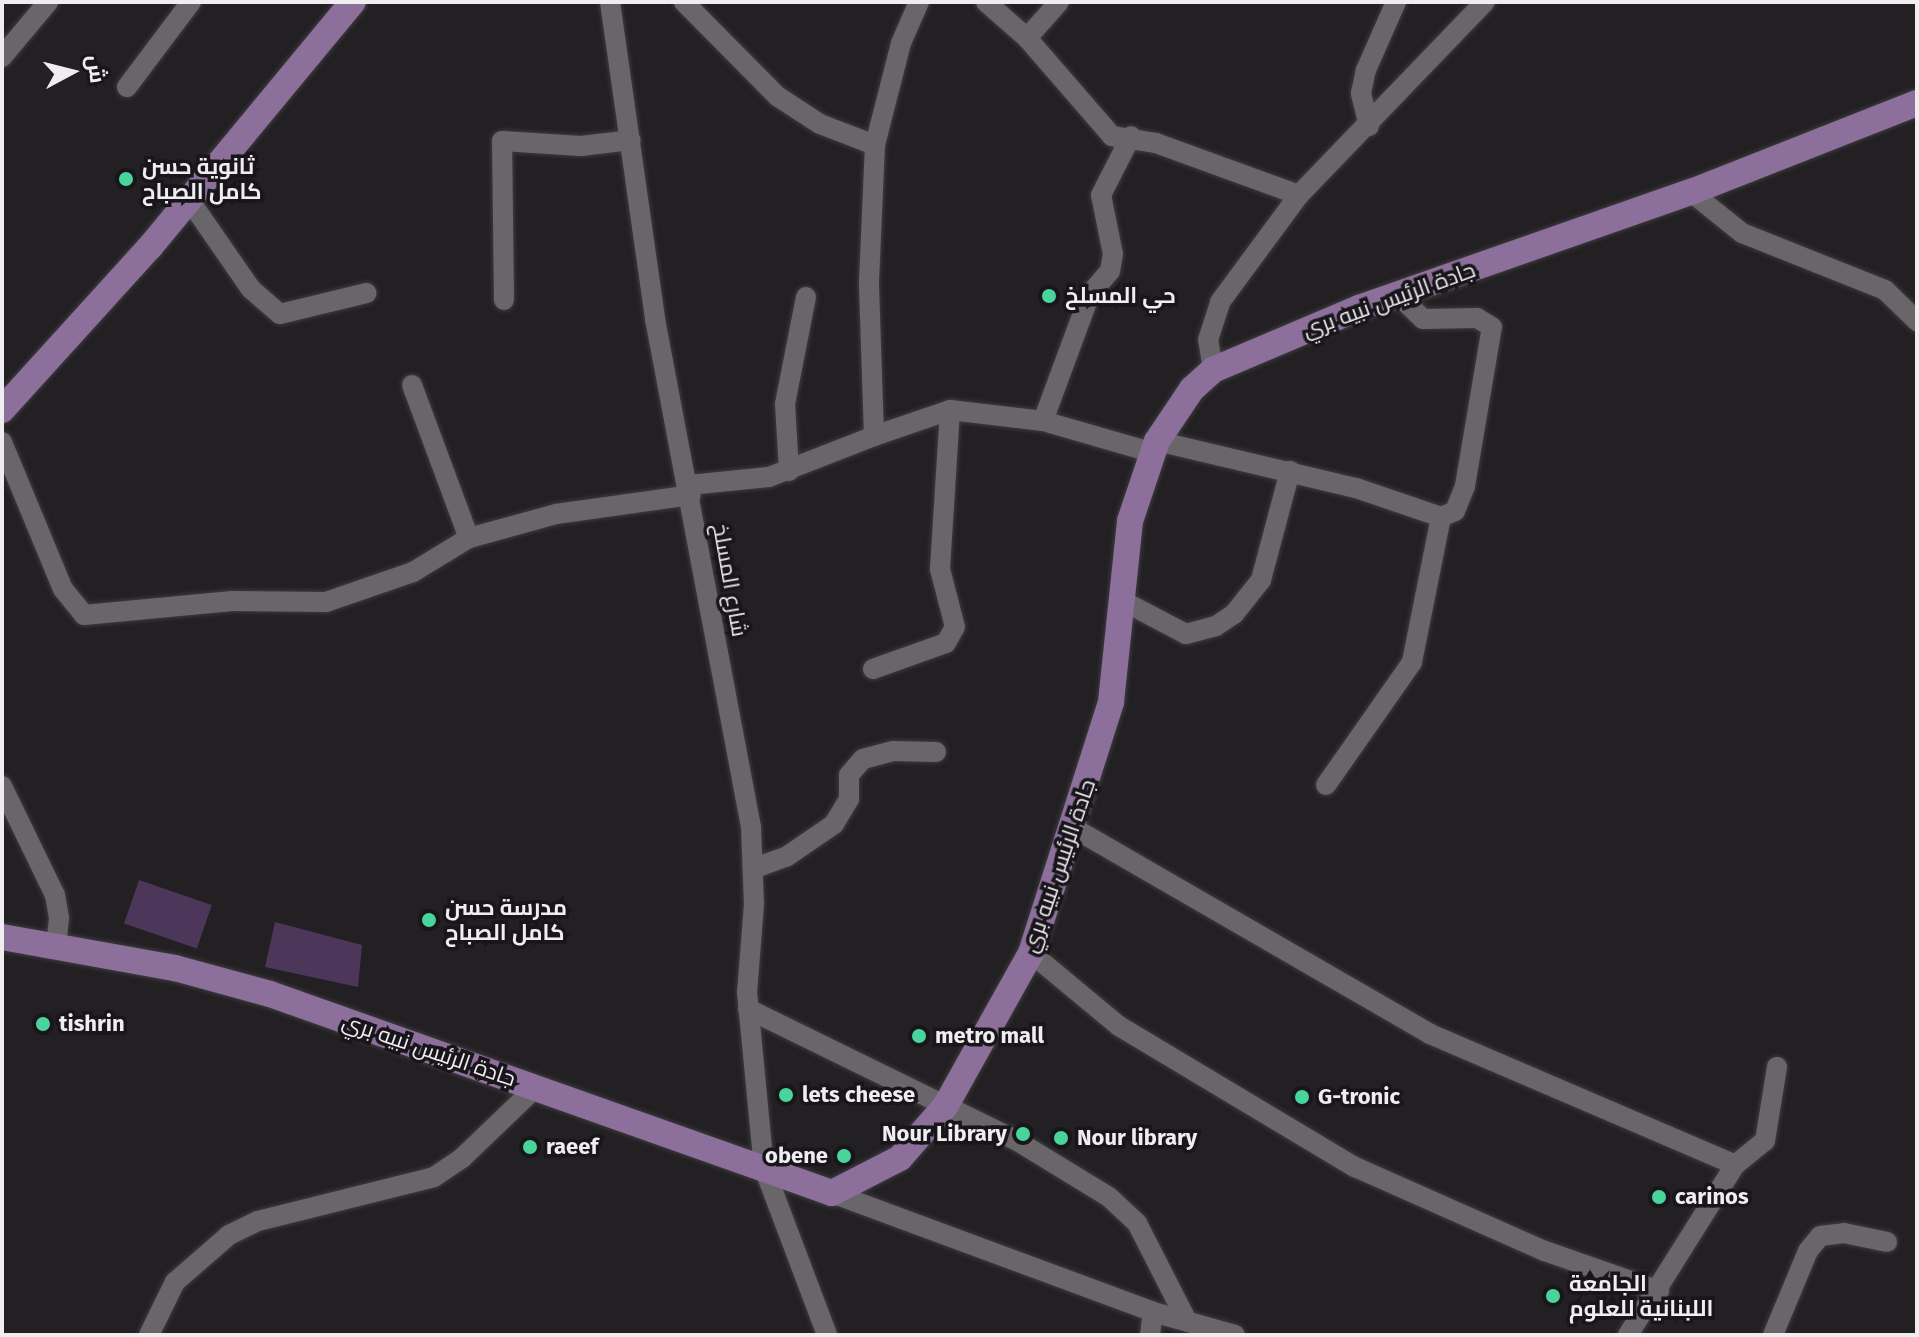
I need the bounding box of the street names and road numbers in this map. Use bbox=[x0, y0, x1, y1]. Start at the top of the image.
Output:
street label: جادة الرئيس نبيه بري bbox=[1299, 257, 1479, 343]
street label: شارع المسلخ bbox=[707, 521, 753, 639]
street label: جادة الرئيس نبيه بري bbox=[1017, 776, 1101, 956]
street label: جادة الرئيس نبيه بري bbox=[339, 1008, 519, 1092]

